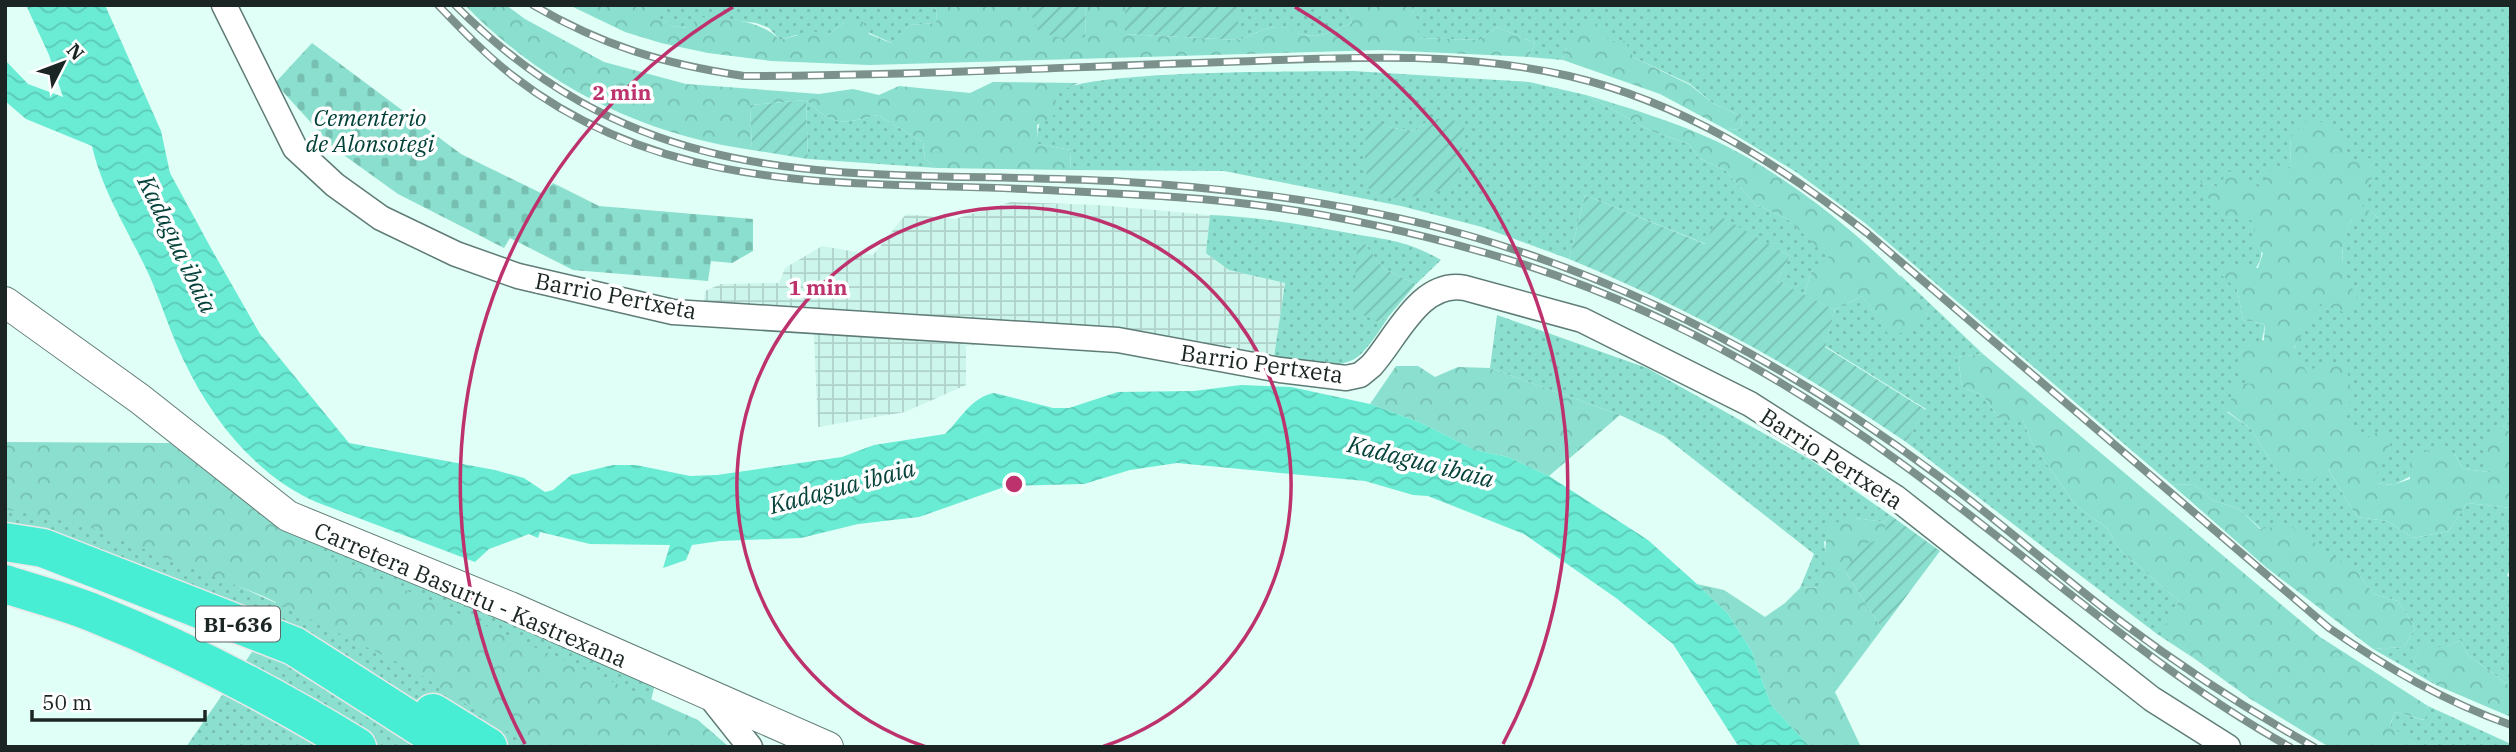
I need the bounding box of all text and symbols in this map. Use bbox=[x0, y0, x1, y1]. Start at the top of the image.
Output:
north arrow bbox=[28, 28, 98, 98]
text: N bbox=[62, 38, 90, 65]
text: 2 min bbox=[593, 78, 651, 106]
park label: Cementerio de Alonsotegi bbox=[306, 102, 435, 158]
water label: Kadagua ibaia bbox=[130, 169, 225, 318]
street label: Barrio Pertxeta bbox=[533, 265, 699, 325]
text: 1 min bbox=[789, 273, 847, 301]
street label: Barrio Pertxeta bbox=[1179, 337, 1345, 389]
street label: Barrio Pertxeta bbox=[1755, 401, 1909, 515]
water label: Kadagua ibaia bbox=[1343, 427, 1498, 495]
water label: Kadagua ibaia bbox=[765, 451, 918, 521]
centre of rings bbox=[1002, 472, 1026, 496]
street label: Carretera Basurtu - Kastrexana bbox=[310, 514, 632, 674]
road number: BI-636 bbox=[196, 606, 280, 642]
scale bar bbox=[32, 678, 205, 722]
text: 50 m bbox=[42, 688, 92, 716]

